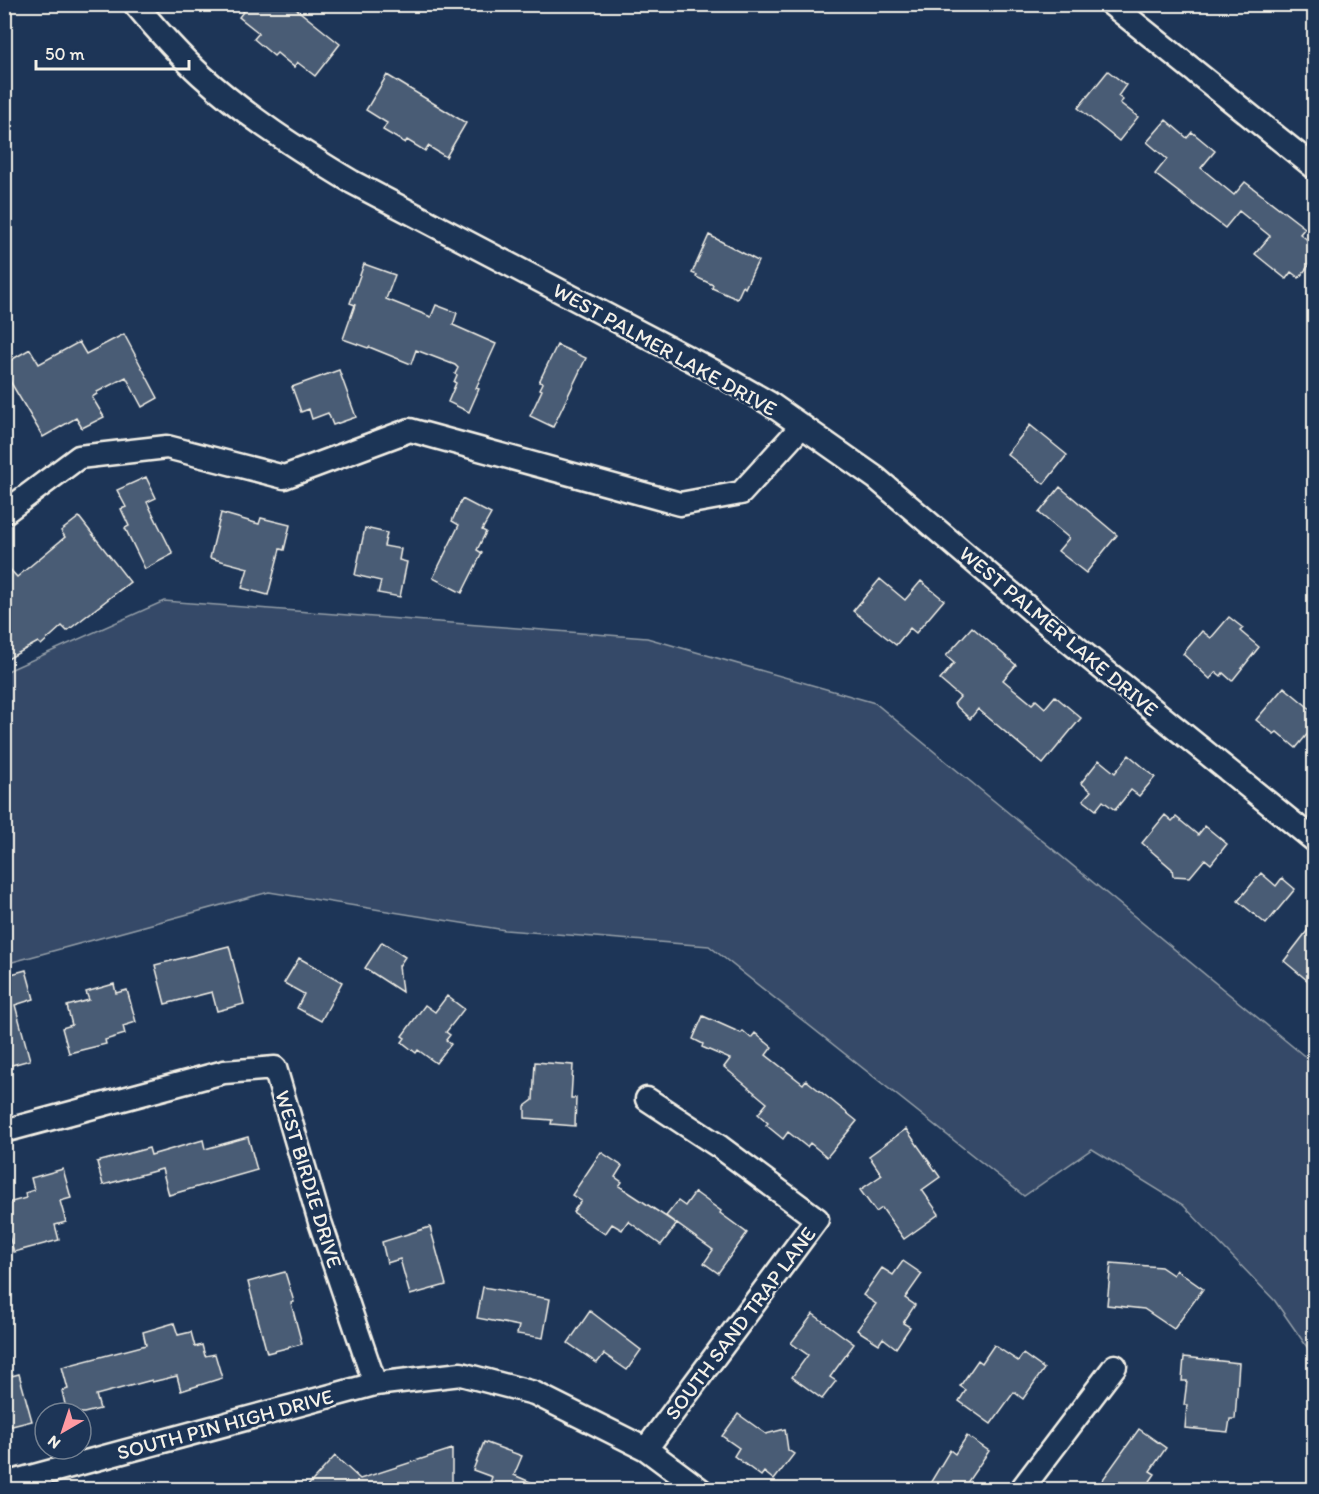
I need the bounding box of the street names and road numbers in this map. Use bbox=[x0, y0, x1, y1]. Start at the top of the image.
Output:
street label: WEST PALMER LAKE DRIVE bbox=[549, 277, 781, 421]
street label: WEST PALMER LAKE DRIVE bbox=[954, 540, 1164, 722]
street label: WEST BIRDIE DRIVE bbox=[270, 1087, 348, 1271]
street label: SOUTH SAND TRAP LANE bbox=[659, 1222, 821, 1424]
street label: SOUTH PIN HIGH DRIVE bbox=[114, 1383, 336, 1465]

